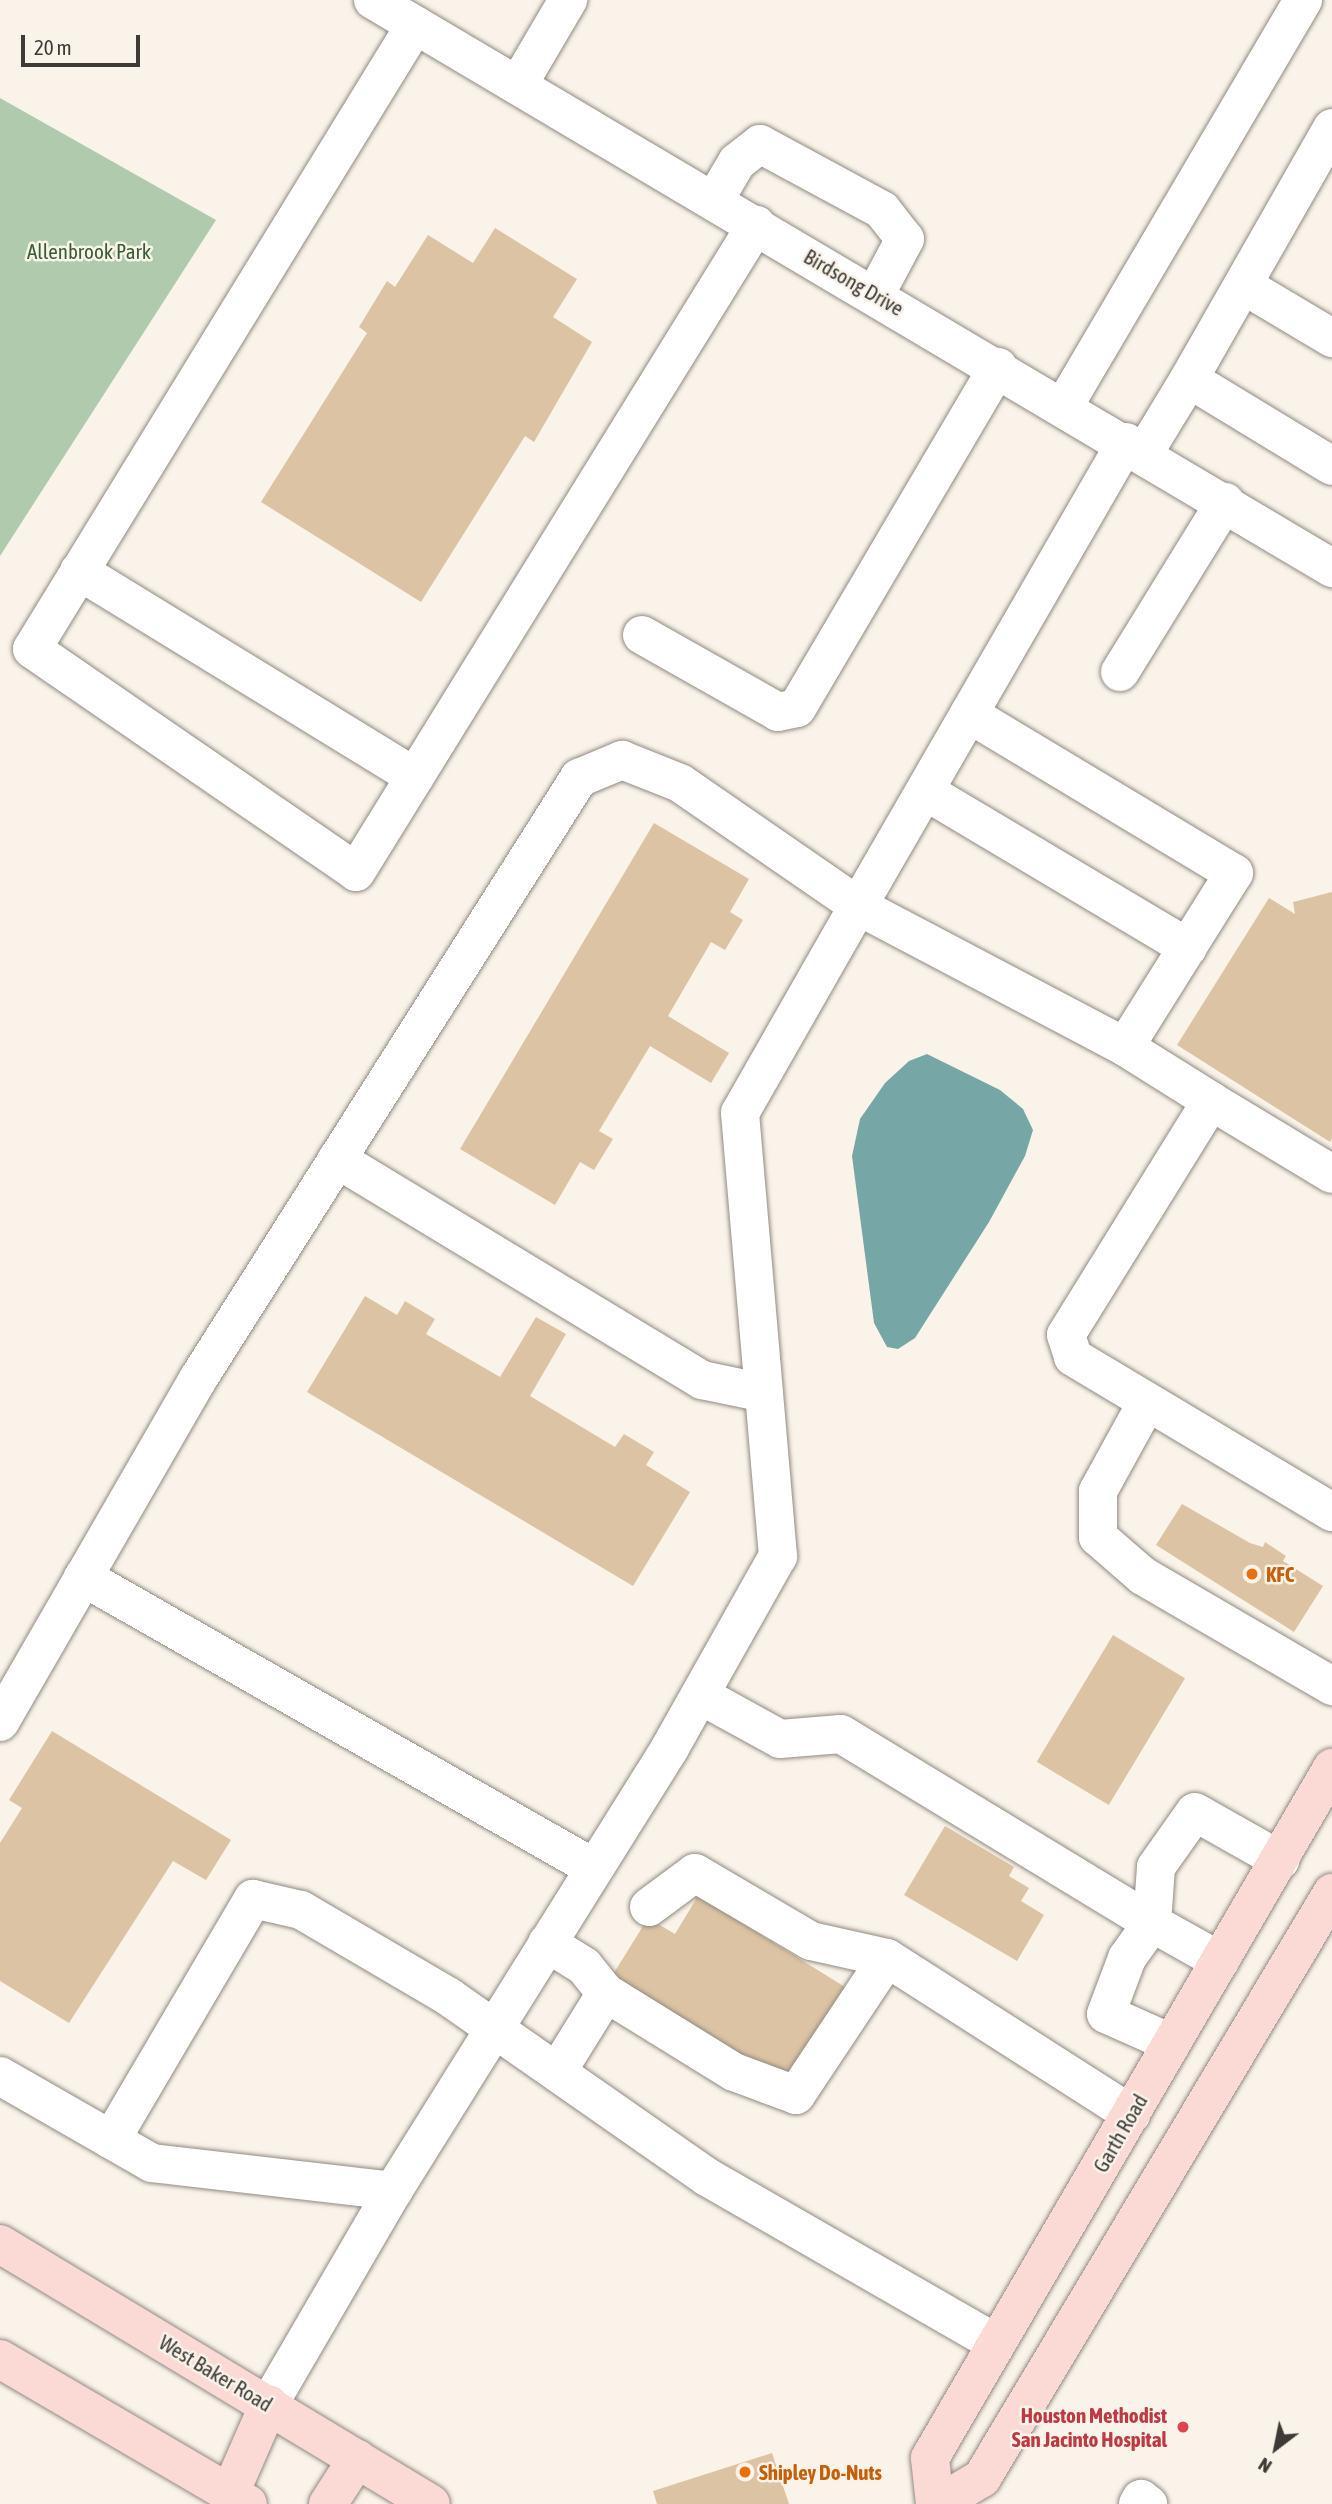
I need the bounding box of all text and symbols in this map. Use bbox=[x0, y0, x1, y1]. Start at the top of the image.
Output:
scale bar bbox=[24, 21, 144, 65]
text: 20 m bbox=[34, 35, 72, 59]
park label: Allenbrook Park bbox=[27, 238, 151, 264]
street label: Birdsong Drive bbox=[800, 243, 908, 321]
place label: KFC bbox=[1266, 1561, 1294, 1587]
marker: KFC bbox=[1244, 1566, 1260, 1582]
street label: Garth Road bbox=[1088, 2089, 1152, 2177]
street label: West Baker Road bbox=[155, 2329, 277, 2417]
place label: Houston Methodist San Jacinto Hospital bbox=[1012, 2402, 1167, 2452]
north arrow bbox=[1241, 2413, 1311, 2483]
marker: Houston Methodist San Jacinto Hospital bbox=[1173, 2417, 1193, 2437]
text: N bbox=[1254, 2454, 1275, 2478]
place label: Shipley Do-Nuts bbox=[759, 2459, 882, 2485]
marker: Shipley Do-Nuts bbox=[737, 2464, 753, 2480]

